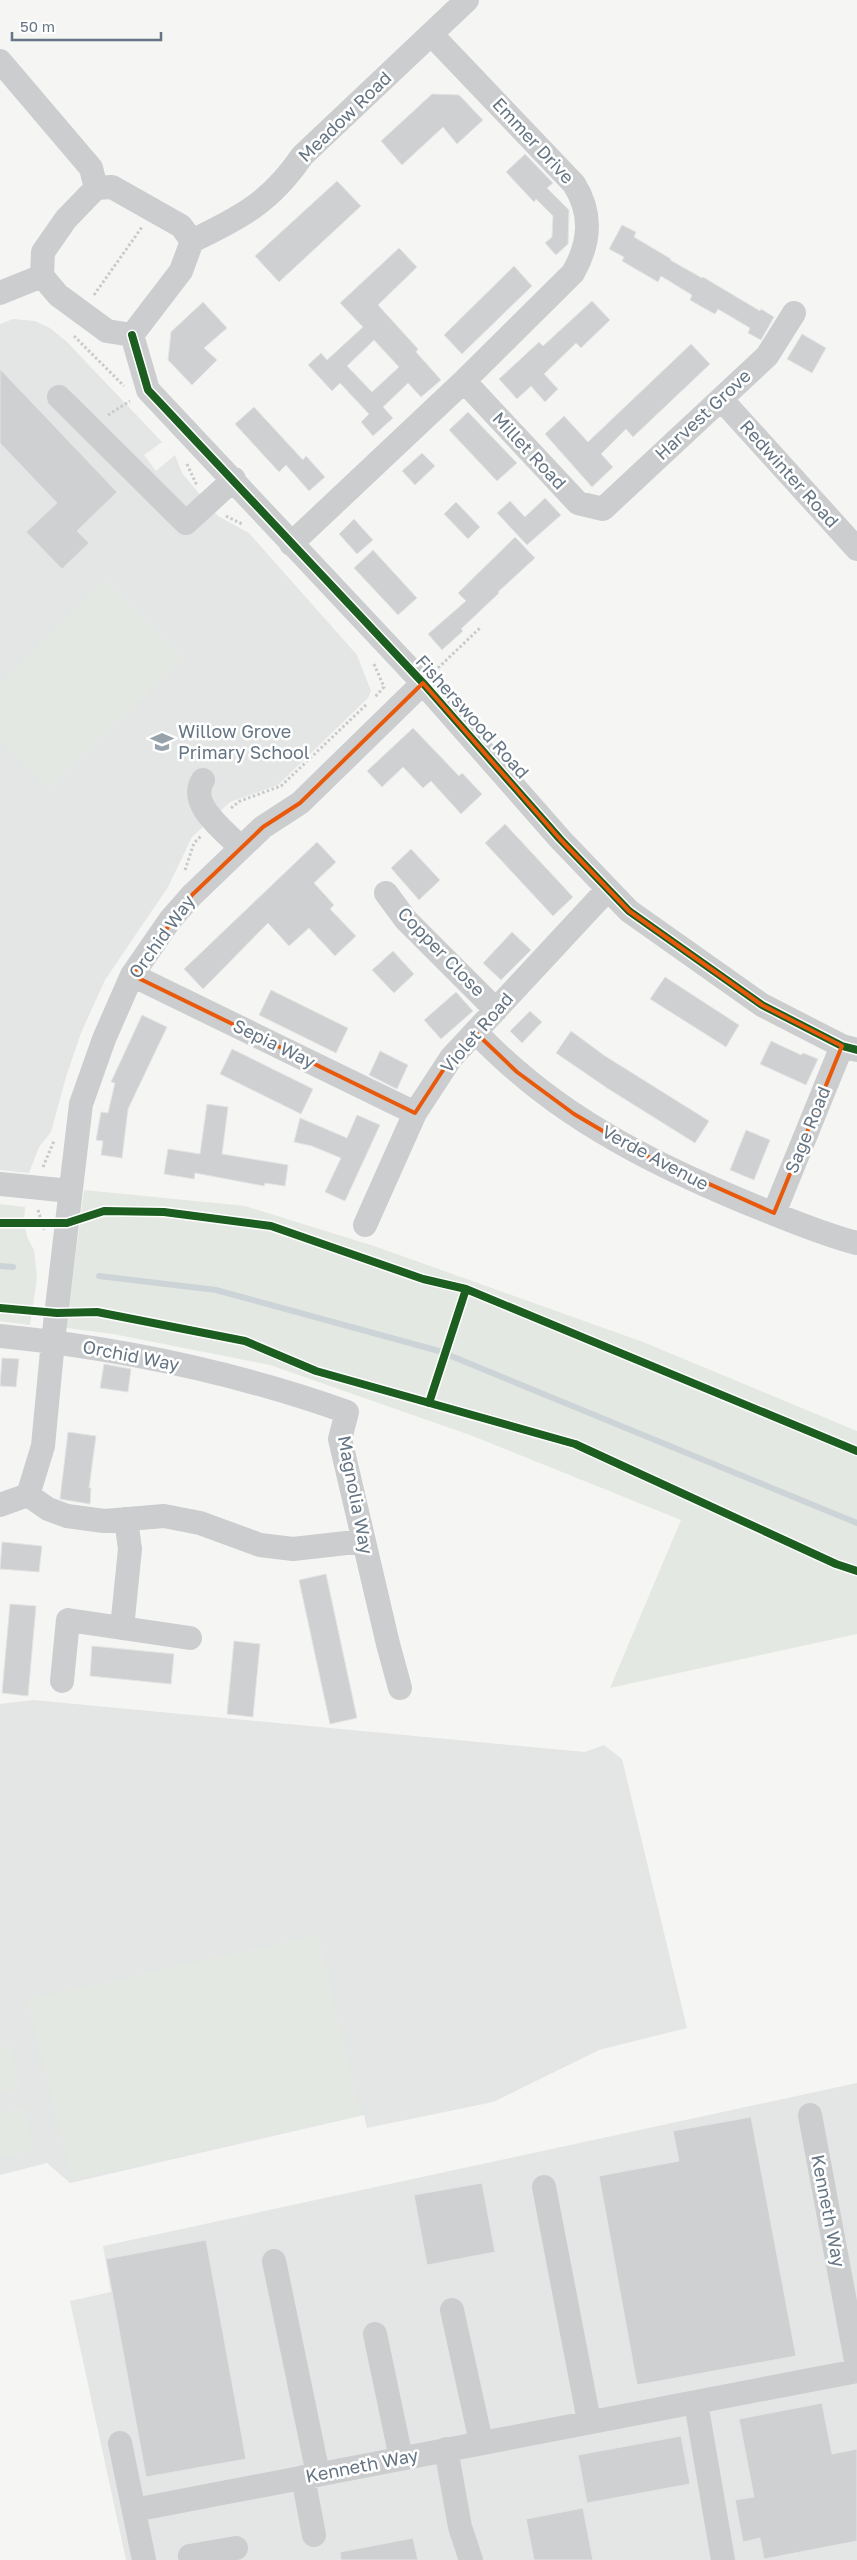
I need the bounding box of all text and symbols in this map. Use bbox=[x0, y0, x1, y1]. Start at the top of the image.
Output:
scale bar bbox=[12, 10, 161, 42]
text: 50 m bbox=[20, 17, 55, 35]
street label: Meadow Road bbox=[293, 66, 395, 166]
street label: Emmer Drive bbox=[488, 93, 579, 188]
street label: Harvest Grove bbox=[650, 364, 755, 464]
street label: Millet Road bbox=[488, 407, 571, 494]
street label: Redwinter Road bbox=[736, 415, 844, 532]
street label: Fisherswood Road bbox=[411, 650, 534, 783]
place label: Willow Grove Primary School bbox=[178, 720, 310, 763]
school or university icon: Willow Grove Primary School bbox=[149, 729, 175, 755]
street label: Orchid Way bbox=[124, 890, 199, 982]
street label: Copper Close bbox=[394, 902, 490, 1001]
street label: Violet Road bbox=[435, 988, 517, 1077]
street label: Sepia Way bbox=[230, 1014, 319, 1072]
street label: Sage Road bbox=[780, 1083, 834, 1176]
street label: Verde Avenue bbox=[598, 1120, 713, 1194]
street label: Orchid Way bbox=[81, 1335, 181, 1375]
street label: Magnolia Way bbox=[334, 1434, 378, 1556]
street label: Kenneth Way bbox=[807, 2153, 851, 2269]
street label: Kenneth Way bbox=[304, 2443, 420, 2487]

